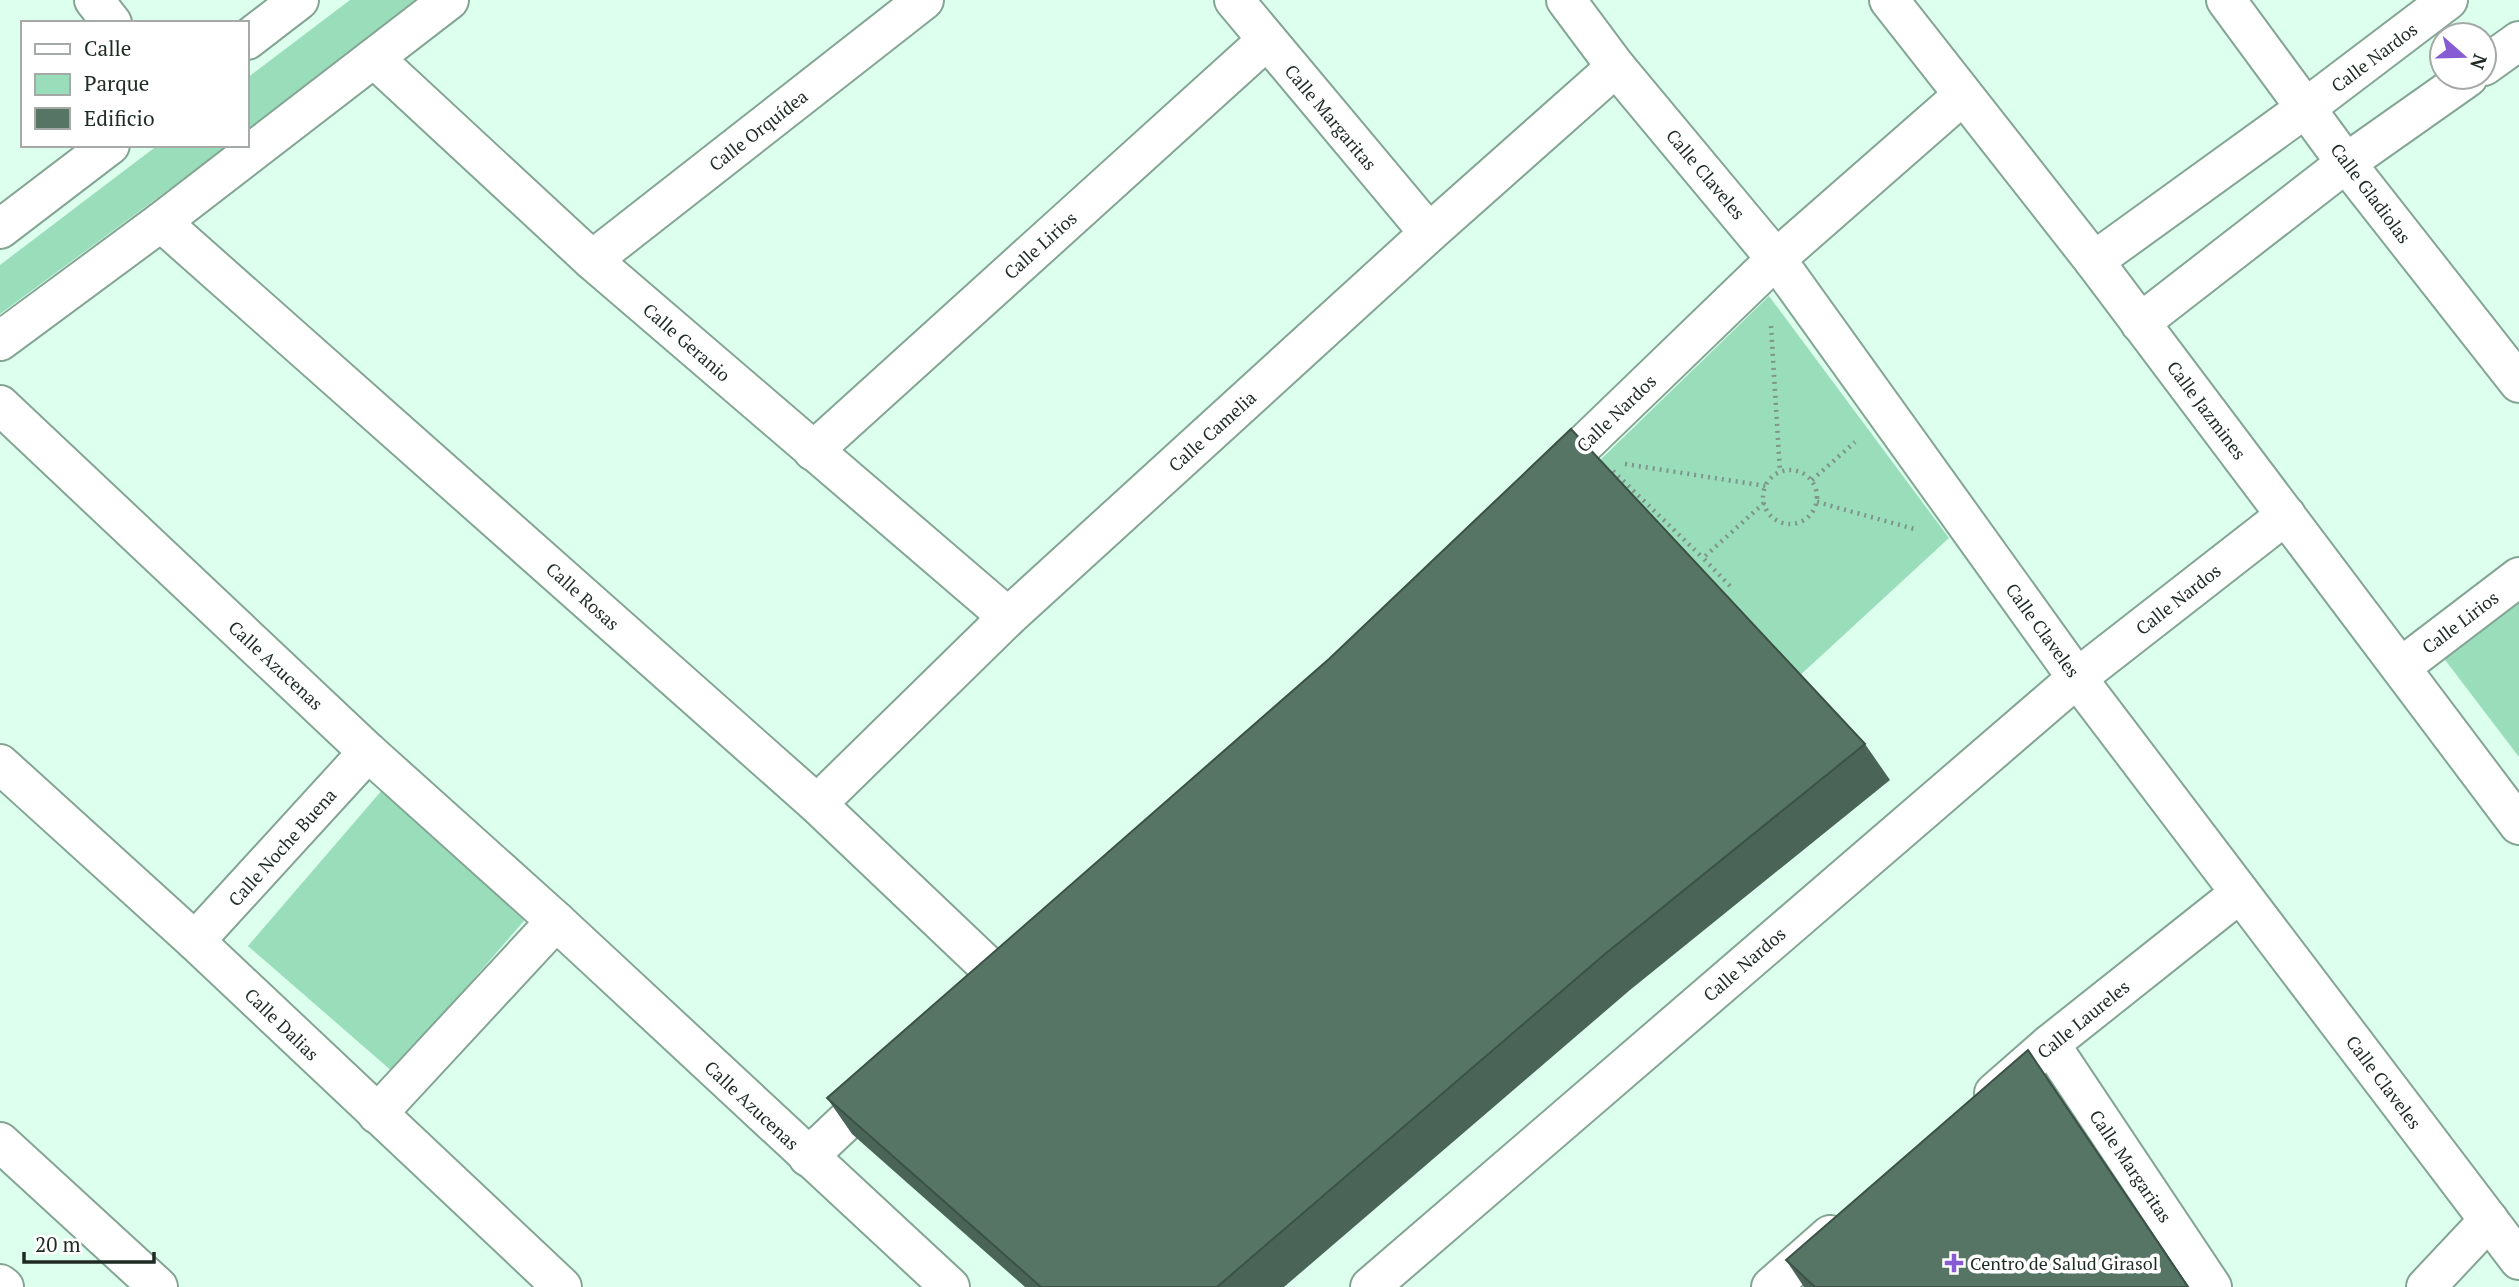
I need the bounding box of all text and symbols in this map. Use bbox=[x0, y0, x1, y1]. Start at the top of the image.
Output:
street label: Calle Nardos bbox=[2326, 17, 2422, 97]
legend bbox=[21, 21, 248, 147]
north arrow bbox=[2428, 21, 2498, 91]
text: Calle bbox=[84, 34, 131, 62]
text: N bbox=[2465, 51, 2494, 74]
street label: Calle Margaritas bbox=[1280, 59, 1382, 175]
text: Parque bbox=[84, 69, 149, 97]
street label: Calle Orquídea bbox=[704, 84, 812, 176]
text: Edificio bbox=[84, 104, 155, 132]
street label: Calle Claveles bbox=[1661, 124, 1751, 224]
street label: Calle Gladiolas bbox=[2325, 138, 2417, 248]
street label: Calle Lirios bbox=[998, 206, 1082, 284]
street label: Calle Geranio bbox=[638, 297, 736, 387]
street label: Calle Jazmines bbox=[2162, 356, 2252, 464]
street label: Calle Nardos bbox=[1571, 369, 1661, 457]
street label: Calle Camelia bbox=[1163, 385, 1261, 477]
street label: Calle Rosas bbox=[541, 557, 625, 635]
street label: Calle Nardos bbox=[2130, 558, 2226, 640]
street label: Calle Claveles bbox=[2001, 578, 2085, 682]
street label: Calle Lirios bbox=[2417, 585, 2503, 659]
street label: Calle Azucenas bbox=[224, 615, 328, 715]
street label: Calle Noche Buena bbox=[223, 783, 341, 911]
street label: Calle Nardos bbox=[1698, 922, 1790, 1006]
street label: Calle Laureles bbox=[2032, 974, 2134, 1064]
street label: Calle Dalias bbox=[240, 983, 324, 1065]
street label: Calle Claveles bbox=[2341, 1030, 2427, 1134]
street label: Calle Azucenas bbox=[700, 1055, 804, 1155]
street label: Calle Margaritas bbox=[2084, 1105, 2178, 1227]
scale bar bbox=[24, 1220, 154, 1264]
text: 20 m bbox=[35, 1230, 81, 1258]
place label: Centro de Salud Girasol bbox=[1970, 1251, 2158, 1275]
marker: Centro de Salud Girasol bbox=[1944, 1253, 1964, 1273]

